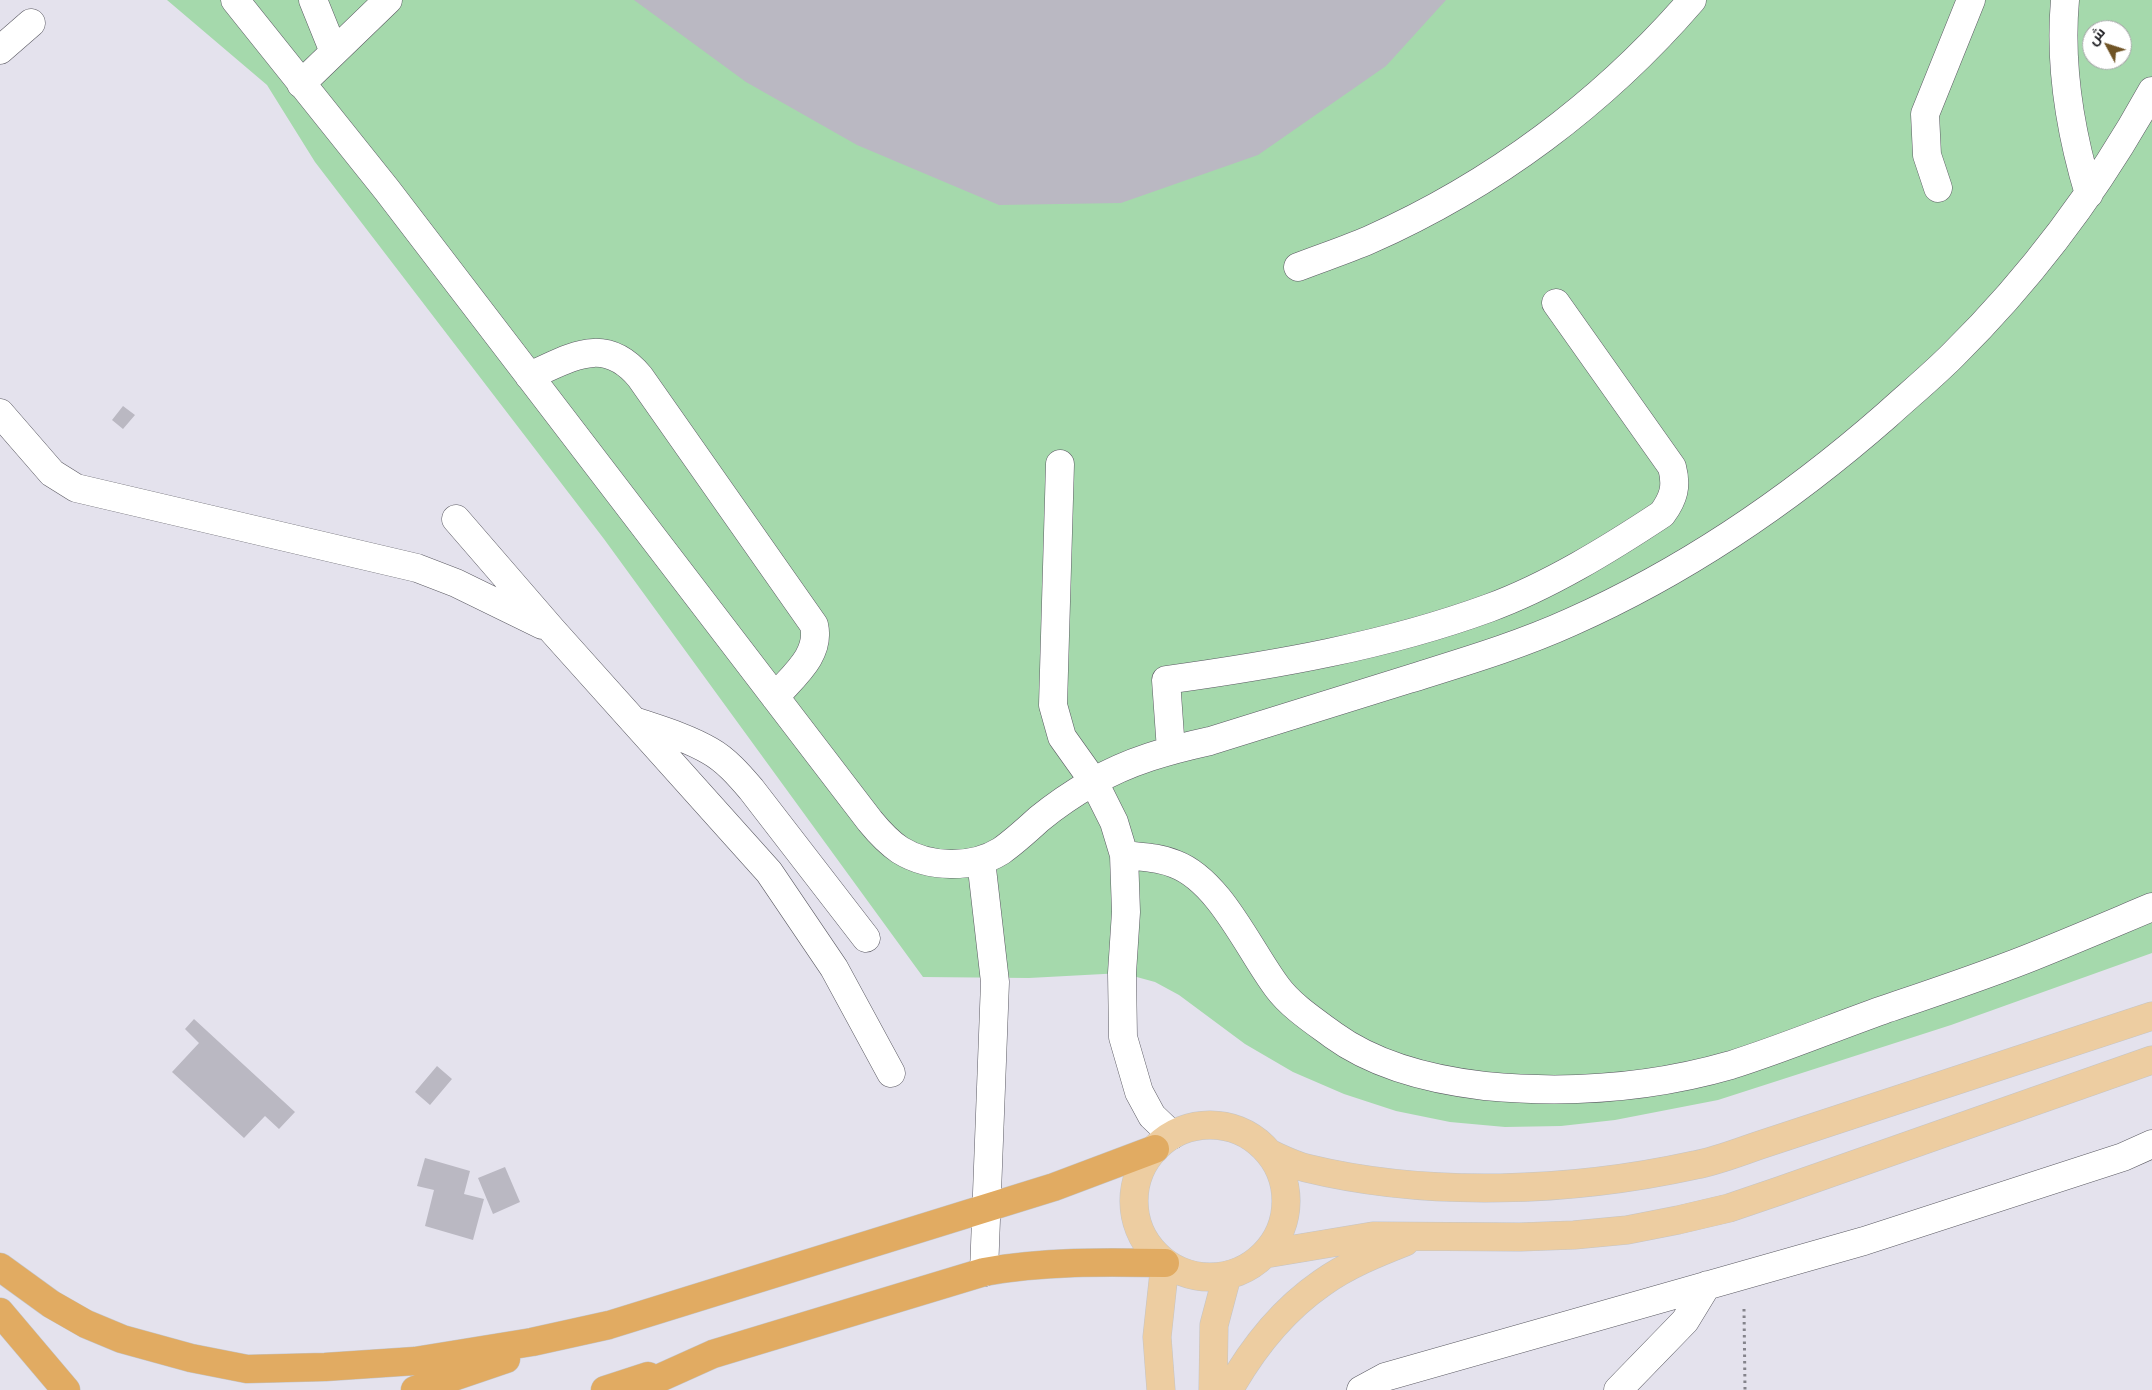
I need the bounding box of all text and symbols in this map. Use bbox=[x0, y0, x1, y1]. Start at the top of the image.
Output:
north arrow bbox=[2082, 20, 2132, 70]
text: ش bbox=[2083, 23, 2109, 49]

